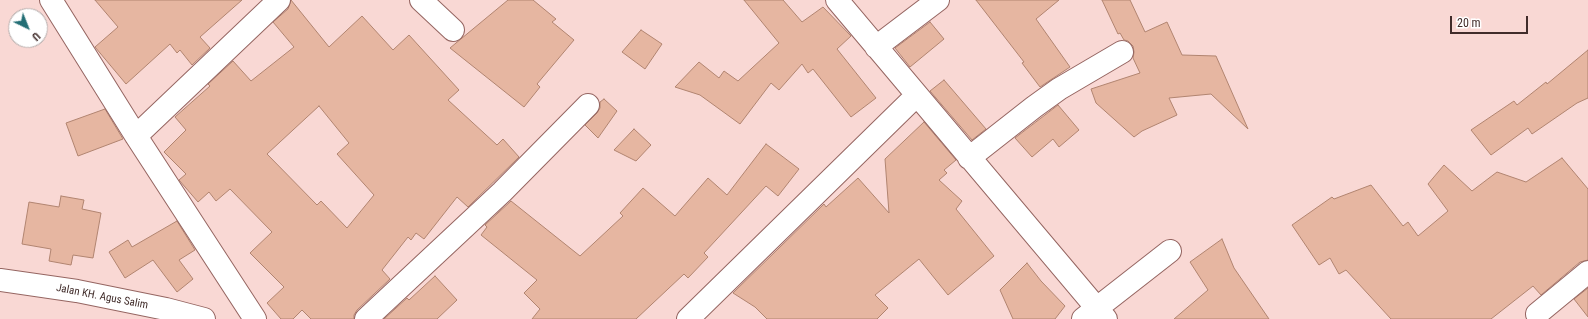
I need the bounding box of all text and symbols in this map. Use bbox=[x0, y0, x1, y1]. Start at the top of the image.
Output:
north arrow bbox=[8, 8, 48, 48]
scale bar bbox=[1452, 8, 1530, 34]
text: 20 m bbox=[1457, 16, 1481, 30]
text: U bbox=[29, 30, 43, 43]
street label: Jalan KH. Agus Salim bbox=[55, 282, 149, 312]

